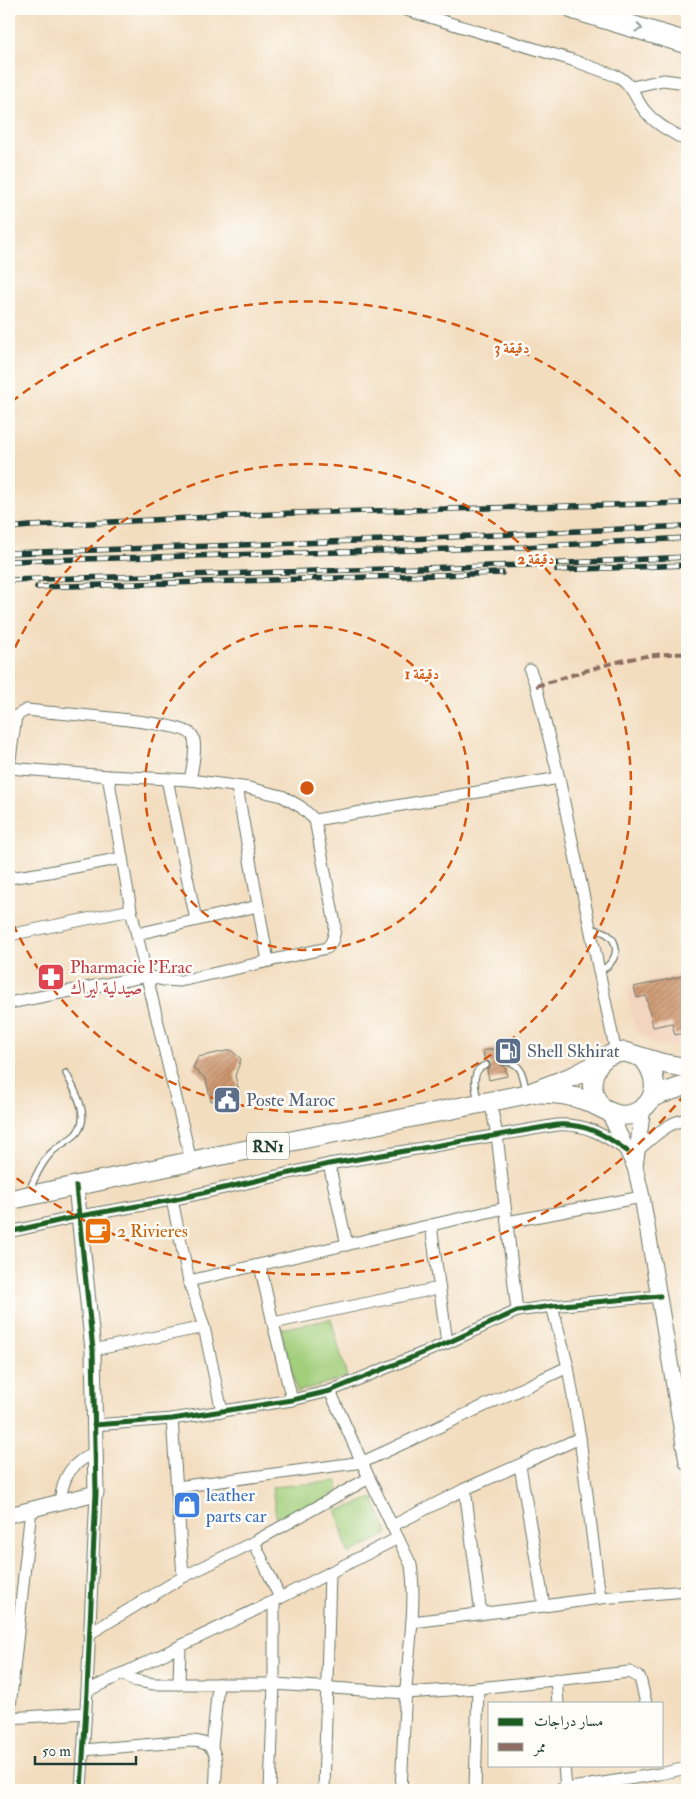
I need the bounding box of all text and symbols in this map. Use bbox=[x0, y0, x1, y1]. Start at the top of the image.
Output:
one-way arrow bbox=[634, 23, 642, 33]
text: 3 دقيقة bbox=[494, 339, 530, 358]
text: 2 دقيقة bbox=[518, 550, 554, 569]
text: 1 دقيقة bbox=[405, 665, 439, 684]
centre of rings bbox=[298, 779, 316, 797]
place label: Pharmacie l'Erac صيدلية ليراك bbox=[70, 956, 192, 1000]
pharmacy icon: Pharmacie l'Erac صيدلية ليراك bbox=[36, 962, 66, 992]
fuel station icon: Shell Skhirat bbox=[493, 1036, 523, 1066]
place label: Shell Skhirat bbox=[527, 1040, 620, 1063]
public building icon: Poste Maroc bbox=[212, 1085, 242, 1115]
place label: Poste Maroc bbox=[246, 1089, 335, 1112]
road number: RN1 bbox=[247, 1132, 289, 1160]
cafe icon: 2 Rivieres bbox=[83, 1216, 113, 1246]
place label: 2 Rivieres bbox=[117, 1220, 188, 1243]
place label: leather parts car bbox=[205, 1484, 267, 1528]
shop icon: leather parts car bbox=[172, 1490, 202, 1520]
legend bbox=[488, 1702, 664, 1766]
text: مسار دراجات bbox=[534, 1712, 603, 1731]
scale bar bbox=[35, 1734, 136, 1766]
text: ممر bbox=[532, 1738, 546, 1757]
text: 50 m bbox=[42, 1742, 71, 1761]

